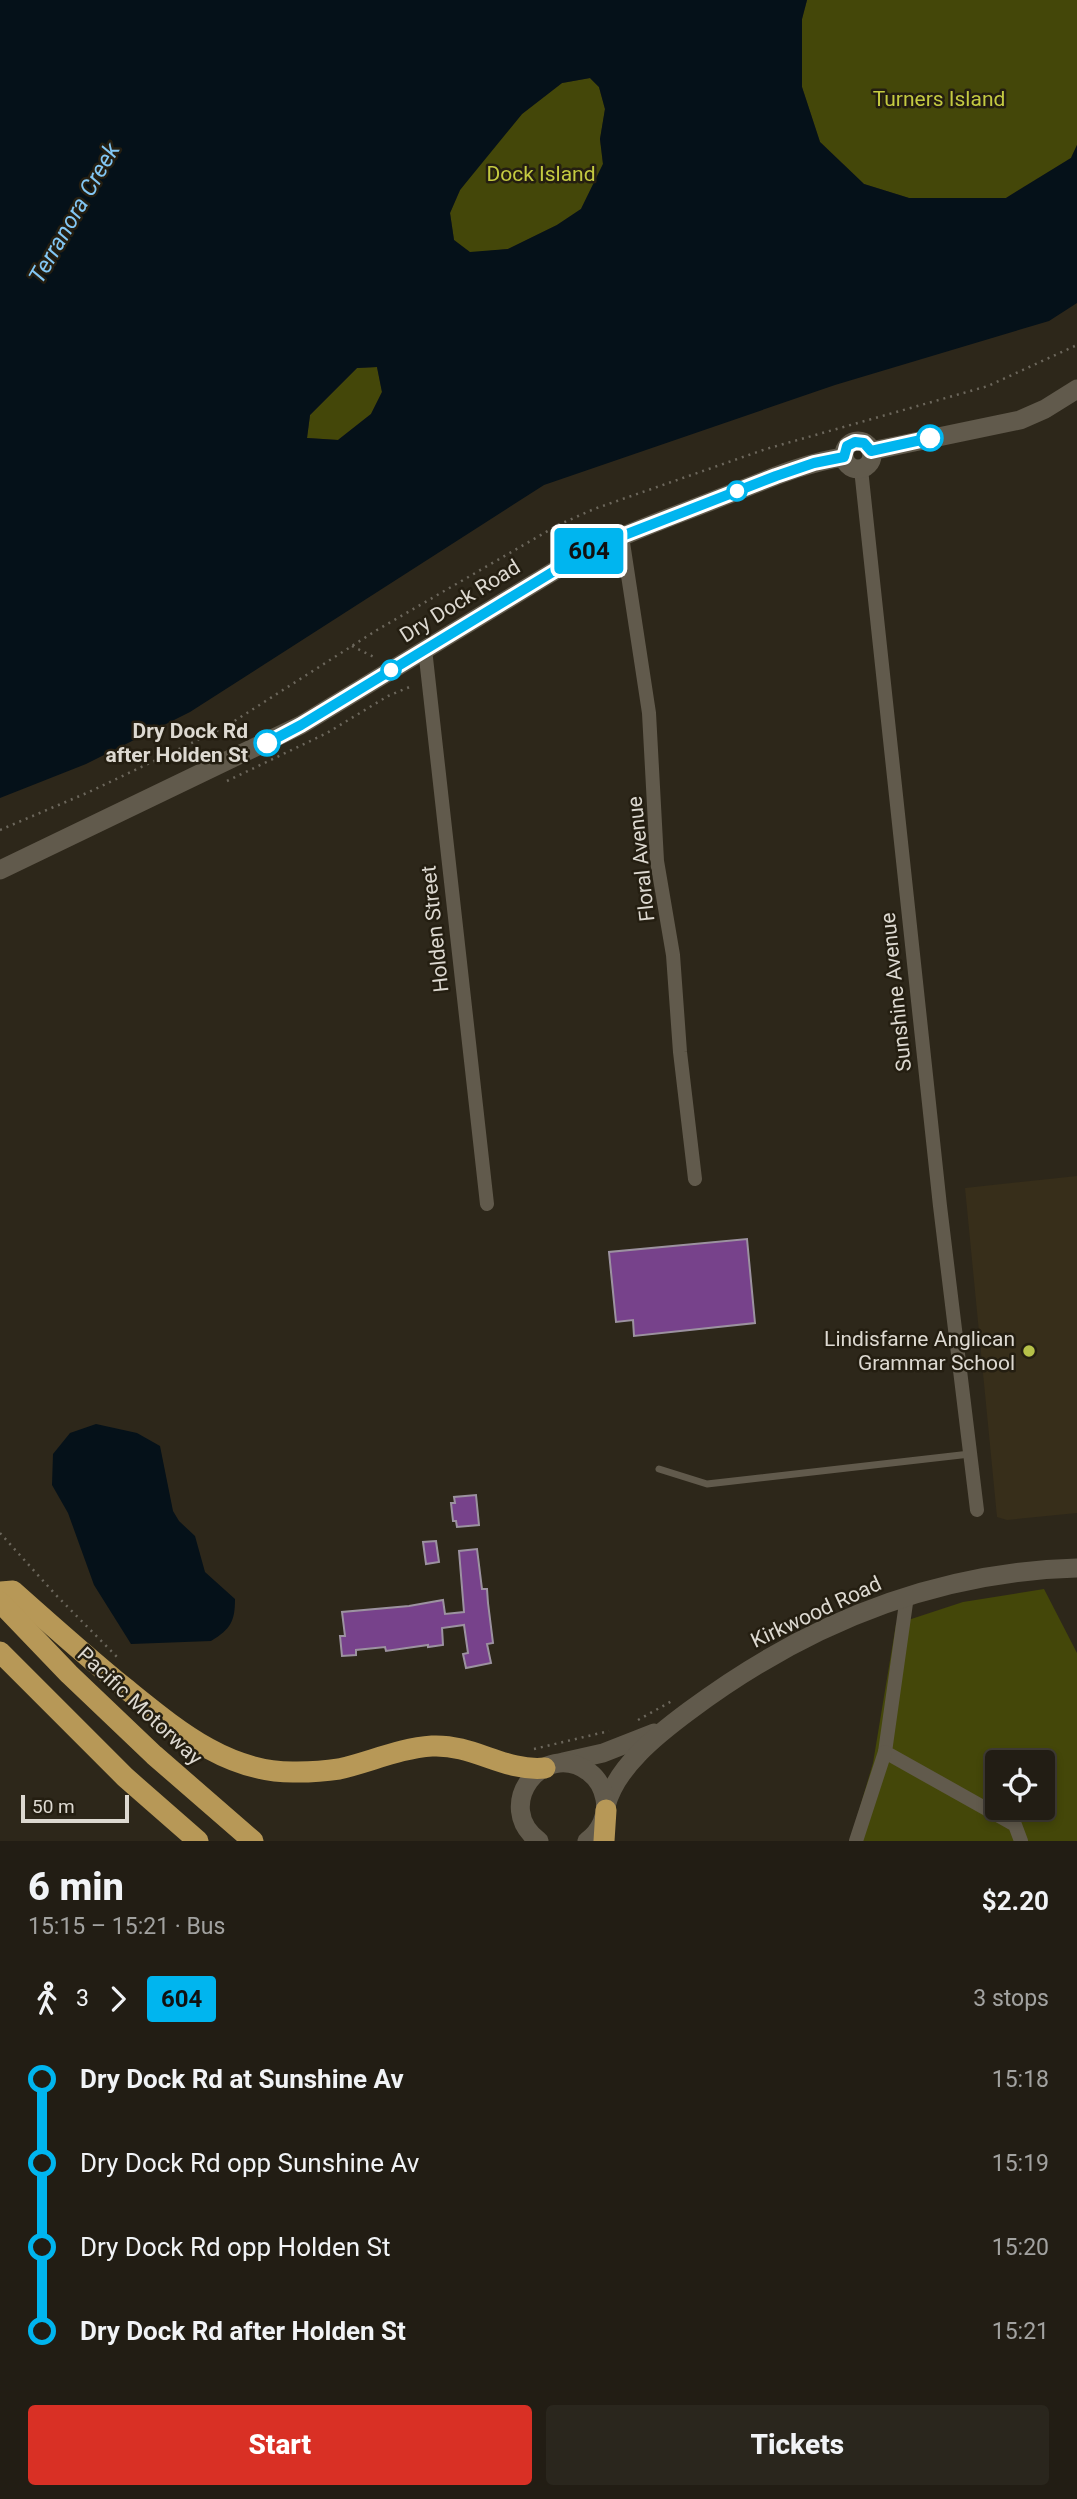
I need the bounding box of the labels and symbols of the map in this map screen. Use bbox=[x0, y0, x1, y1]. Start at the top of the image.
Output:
park label: Turners Island bbox=[873, 87, 1005, 111]
water label: Terranora Creek bbox=[23, 138, 126, 288]
park label: Dock Island bbox=[486, 162, 596, 186]
unlabelled marker bbox=[917, 425, 943, 451]
unlabelled marker bbox=[727, 481, 747, 501]
line badge: 604 bbox=[549, 528, 629, 574]
street label: Dry Dock Road bbox=[396, 555, 524, 647]
unlabelled marker bbox=[381, 660, 401, 680]
place label: Dry Dock Rd after Holden St bbox=[105, 719, 248, 767]
marker: Dry Dock Rd after Holden St bbox=[254, 730, 280, 756]
street label: Floral Avenue bbox=[622, 795, 660, 923]
street label: Holden Street bbox=[416, 864, 454, 994]
street label: Sunshine Avenue bbox=[876, 911, 916, 1073]
place label: Lindisfarne Anglican Grammar School bbox=[824, 1327, 1015, 1375]
marker: Lindisfarne Anglican Grammar School bbox=[1021, 1343, 1037, 1359]
street label: Kirkwood Road bbox=[747, 1571, 885, 1653]
street label: Pacific Motorway bbox=[73, 1642, 207, 1770]
scale bar bbox=[21, 1792, 130, 1824]

